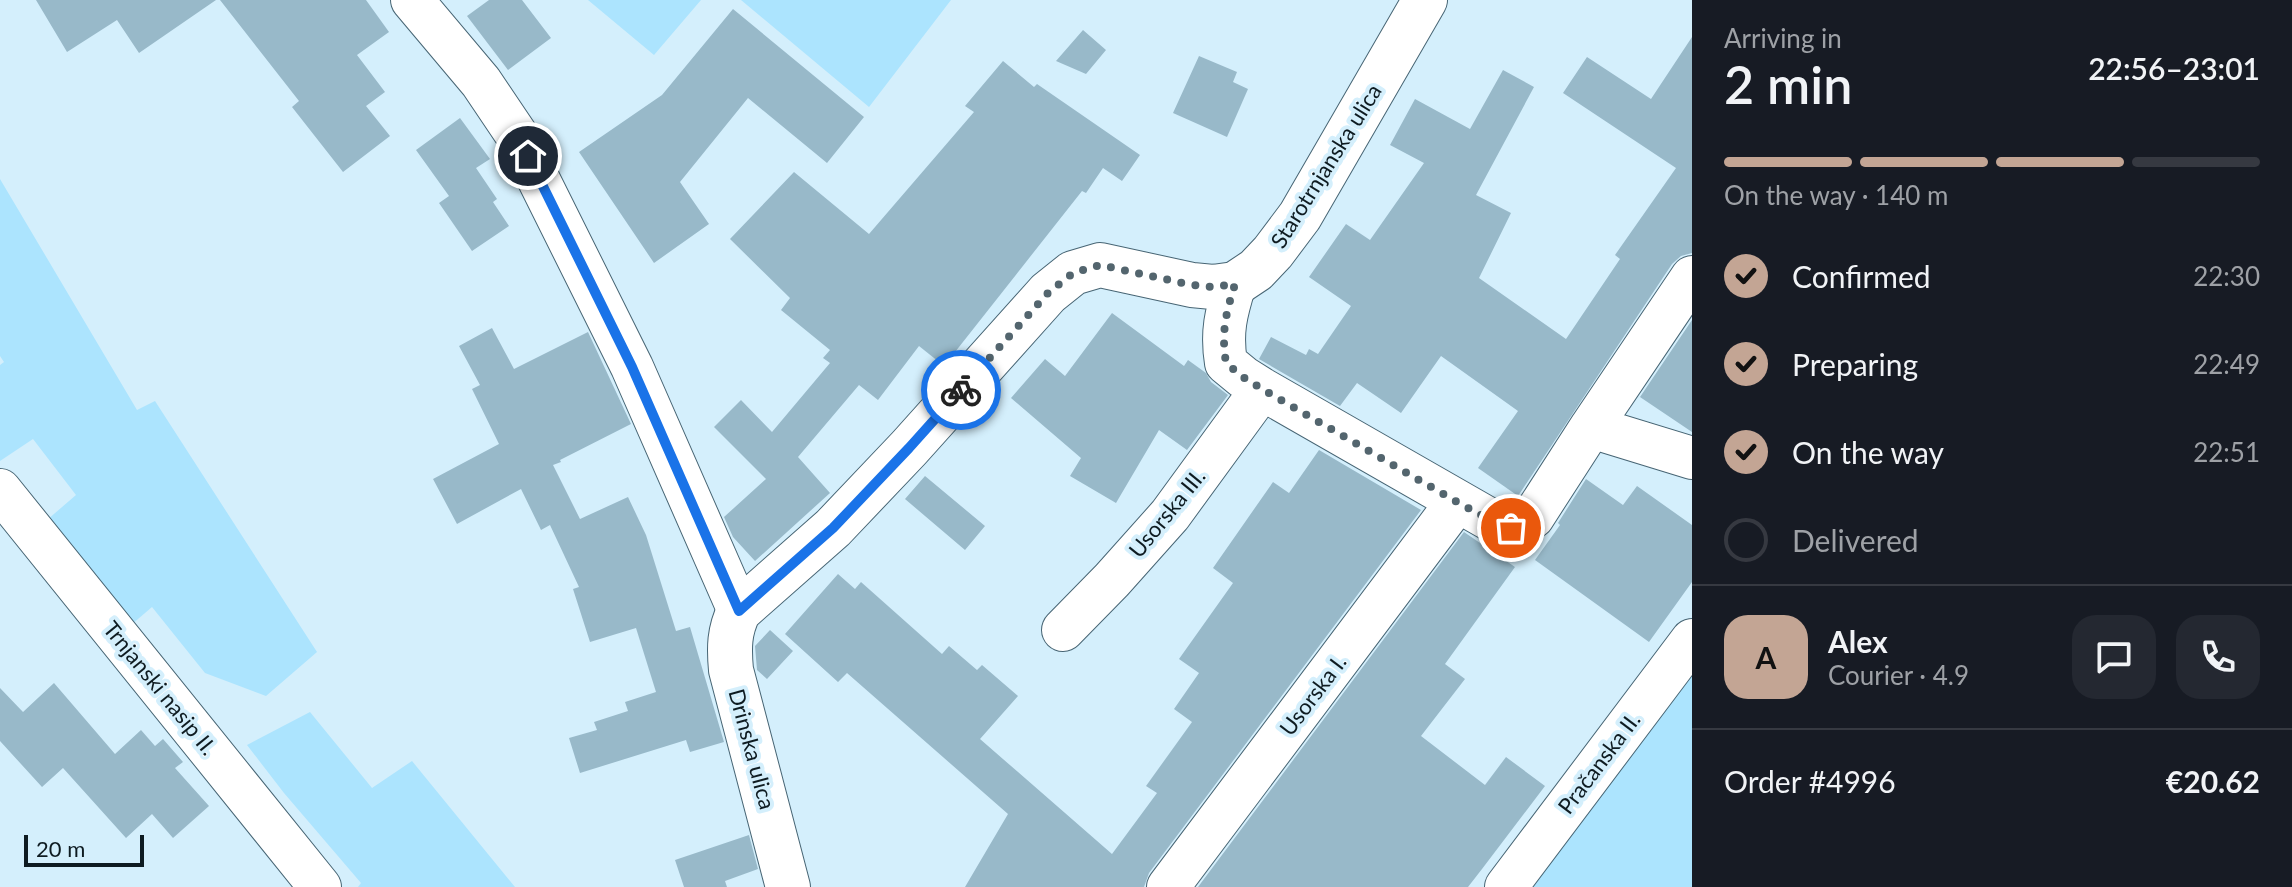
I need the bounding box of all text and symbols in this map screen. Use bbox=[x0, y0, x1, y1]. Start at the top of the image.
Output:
text: Arriving in bbox=[1724, 22, 1842, 54]
text: 22:56–23:01 bbox=[2088, 50, 2260, 86]
text: 2 min bbox=[1724, 53, 1852, 115]
street label: Starotrnjanska ulica bbox=[1264, 79, 1387, 253]
pin bbox=[494, 122, 562, 190]
icon: home bbox=[506, 134, 550, 178]
text: On the way · 140 m bbox=[1724, 179, 1948, 211]
icon: check bbox=[1724, 254, 1768, 298]
text: Confirmed bbox=[1792, 258, 1931, 294]
text: 22:30 bbox=[2193, 260, 2260, 292]
icon: check bbox=[1724, 342, 1768, 386]
text: Preparing bbox=[1792, 346, 1918, 382]
text: 22:49 bbox=[2193, 348, 2260, 380]
courier bbox=[921, 350, 1001, 430]
icon: bike bbox=[939, 368, 983, 412]
icon: check bbox=[1724, 430, 1768, 474]
text: On the way bbox=[1792, 434, 1944, 470]
text: 22:51 bbox=[2193, 436, 2260, 468]
street label: Usorska III. bbox=[1123, 463, 1211, 563]
pin bbox=[1477, 494, 1545, 562]
icon: bag bbox=[1489, 506, 1533, 550]
text: Delivered bbox=[1792, 522, 1919, 558]
street label: Trnjanski nasip II. bbox=[98, 615, 223, 760]
button: chat bbox=[2072, 615, 2156, 699]
button: phone bbox=[2176, 615, 2260, 699]
text: Alex bbox=[1828, 623, 1888, 659]
text: A bbox=[1756, 639, 1776, 675]
street label: Usorska I. bbox=[1273, 649, 1352, 740]
text: Courier · 4.9 bbox=[1828, 659, 1969, 691]
street label: Drinska ulica bbox=[723, 686, 782, 812]
street label: Pračanska II. bbox=[1552, 707, 1646, 819]
text: Order #4996 bbox=[1724, 763, 1896, 799]
text: €20.62 bbox=[2166, 763, 2260, 799]
scale bar bbox=[24, 831, 144, 867]
text: 20 m bbox=[36, 835, 85, 862]

